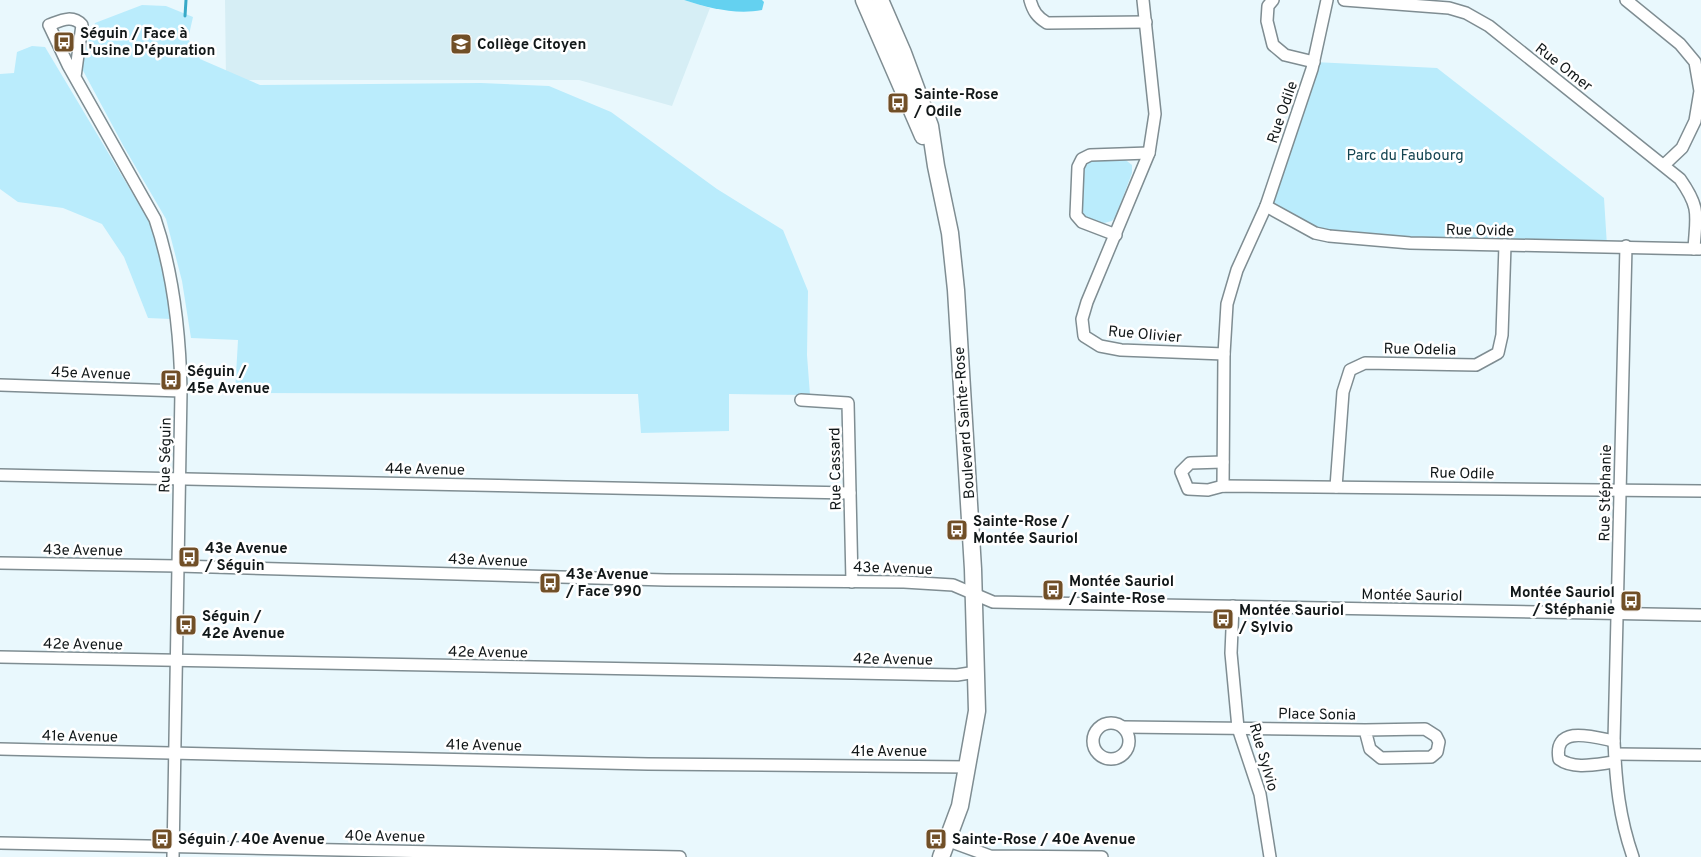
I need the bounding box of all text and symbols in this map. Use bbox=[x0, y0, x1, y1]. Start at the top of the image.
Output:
place label: Séguin / Face à L'usine D'épuration bbox=[80, 25, 215, 61]
bus stop icon: Séguin / Face à L'usine D'épuration bbox=[52, 30, 76, 54]
school or university icon: Collège Citoyen bbox=[449, 32, 473, 56]
place label: Collège Citoyen bbox=[477, 36, 586, 55]
street label: Rue Omer bbox=[1531, 40, 1596, 97]
street label: Rue Odile bbox=[1264, 79, 1303, 146]
place label: Sainte-Rose / Odile bbox=[913, 86, 999, 122]
bus stop icon: Sainte-Rose / Odile bbox=[886, 91, 910, 115]
park label: Parc du Faubourg bbox=[1346, 147, 1464, 166]
street label: Rue Ovide bbox=[1446, 221, 1514, 242]
street label: Rue Olivier bbox=[1107, 323, 1183, 348]
street label: Rue Odelia bbox=[1383, 340, 1456, 361]
street label: Boulevard Sainte-Rose bbox=[951, 346, 980, 500]
place label: Séguin / 45e Avenue bbox=[187, 363, 270, 399]
street label: 45e Avenue bbox=[51, 364, 131, 385]
bus stop icon: Séguin / 45e Avenue bbox=[159, 368, 183, 392]
street label: Rue Séguin bbox=[156, 417, 177, 493]
street label: Rue Cassard bbox=[826, 427, 847, 511]
street label: Rue Stéphanie bbox=[1596, 444, 1617, 542]
street label: 44e Avenue bbox=[385, 460, 465, 481]
street label: Rue Odile bbox=[1429, 464, 1495, 485]
place label: Sainte-Rose / Montée Sauriol bbox=[973, 513, 1078, 549]
bus stop icon: Sainte-Rose / Montée Sauriol bbox=[945, 518, 969, 542]
place label: 43e Avenue / Séguin bbox=[204, 540, 288, 576]
street label: 43e Avenue bbox=[43, 541, 123, 562]
bus stop icon: 43e Avenue / Séguin bbox=[177, 545, 201, 569]
street label: 43e Avenue bbox=[448, 551, 528, 572]
street label: 43e Avenue bbox=[853, 559, 933, 580]
place label: 43e Avenue / Face 990 bbox=[565, 566, 649, 602]
bus stop icon: 43e Avenue / Face 990 bbox=[538, 571, 562, 595]
place label: Montée Sauriol / Sainte-Rose bbox=[1068, 573, 1174, 609]
bus stop icon: Montée Sauriol / Sainte-Rose bbox=[1041, 578, 1065, 602]
place label: Montée Sauriol / Stéphanie bbox=[1510, 584, 1615, 620]
street label: Montée Sauriol bbox=[1361, 586, 1463, 607]
bus stop icon: Montée Sauriol / Stéphanie bbox=[1619, 589, 1643, 613]
place label: Montée Sauriol / Sylvio bbox=[1238, 602, 1344, 638]
bus stop icon: Montée Sauriol / Sylvio bbox=[1211, 607, 1235, 631]
place label: Séguin / 42e Avenue bbox=[202, 608, 285, 644]
bus stop icon: Séguin / 42e Avenue bbox=[174, 613, 198, 637]
street label: 42e Avenue bbox=[43, 635, 123, 656]
street label: 42e Avenue bbox=[448, 643, 528, 664]
street label: 42e Avenue bbox=[853, 650, 933, 671]
street label: Place Sonia bbox=[1278, 705, 1356, 726]
street label: Rue Sylvio bbox=[1244, 721, 1281, 794]
street label: 41e Avenue bbox=[42, 727, 118, 748]
street label: 41e Avenue bbox=[446, 736, 522, 757]
street label: 41e Avenue bbox=[851, 743, 927, 762]
bus stop icon: Séguin / 40e Avenue bbox=[150, 827, 174, 851]
street label: 40e Avenue bbox=[345, 827, 425, 848]
bus stop icon: Sainte-Rose / 40e Avenue bbox=[924, 827, 948, 851]
place label: Séguin / 40e Avenue bbox=[178, 831, 325, 850]
place label: Sainte-Rose / 40e Avenue bbox=[952, 831, 1136, 850]

